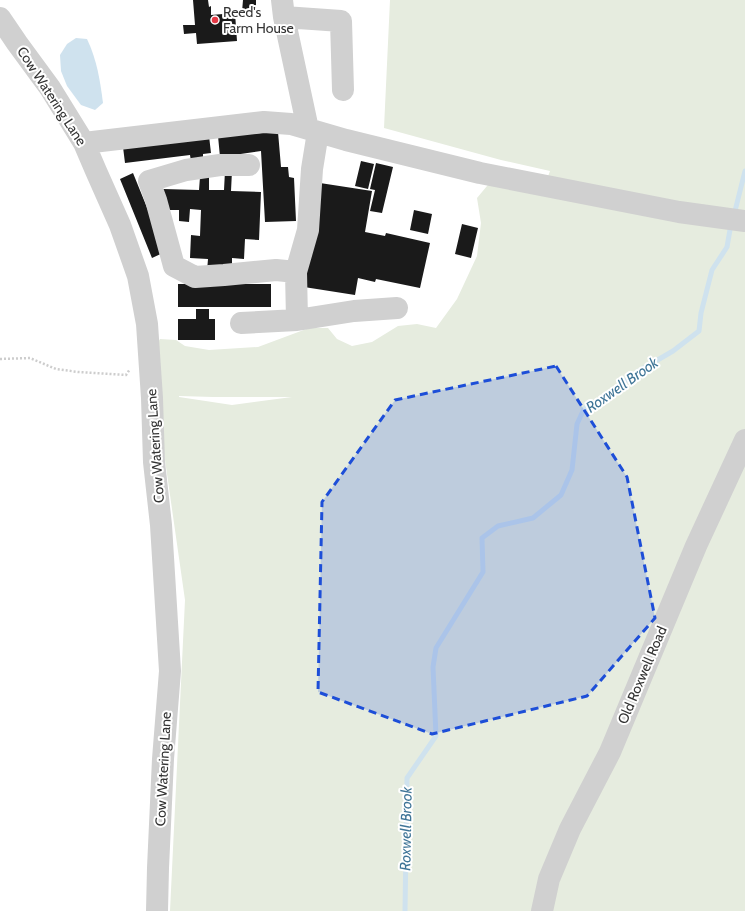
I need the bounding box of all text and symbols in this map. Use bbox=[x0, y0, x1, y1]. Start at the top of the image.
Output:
place label: Reed's Farm House bbox=[223, 3, 294, 37]
marker: Reed's Farm House bbox=[210, 15, 220, 25]
street label: Cow Watering Lane bbox=[13, 43, 91, 149]
water label: Roxwell Brook bbox=[582, 353, 662, 416]
street label: Cow Watering Lane bbox=[142, 388, 168, 504]
street label: Old Roxwell Road bbox=[613, 623, 671, 727]
street label: Cow Watering Lane bbox=[151, 711, 175, 827]
water label: Roxwell Brook bbox=[396, 786, 416, 871]

